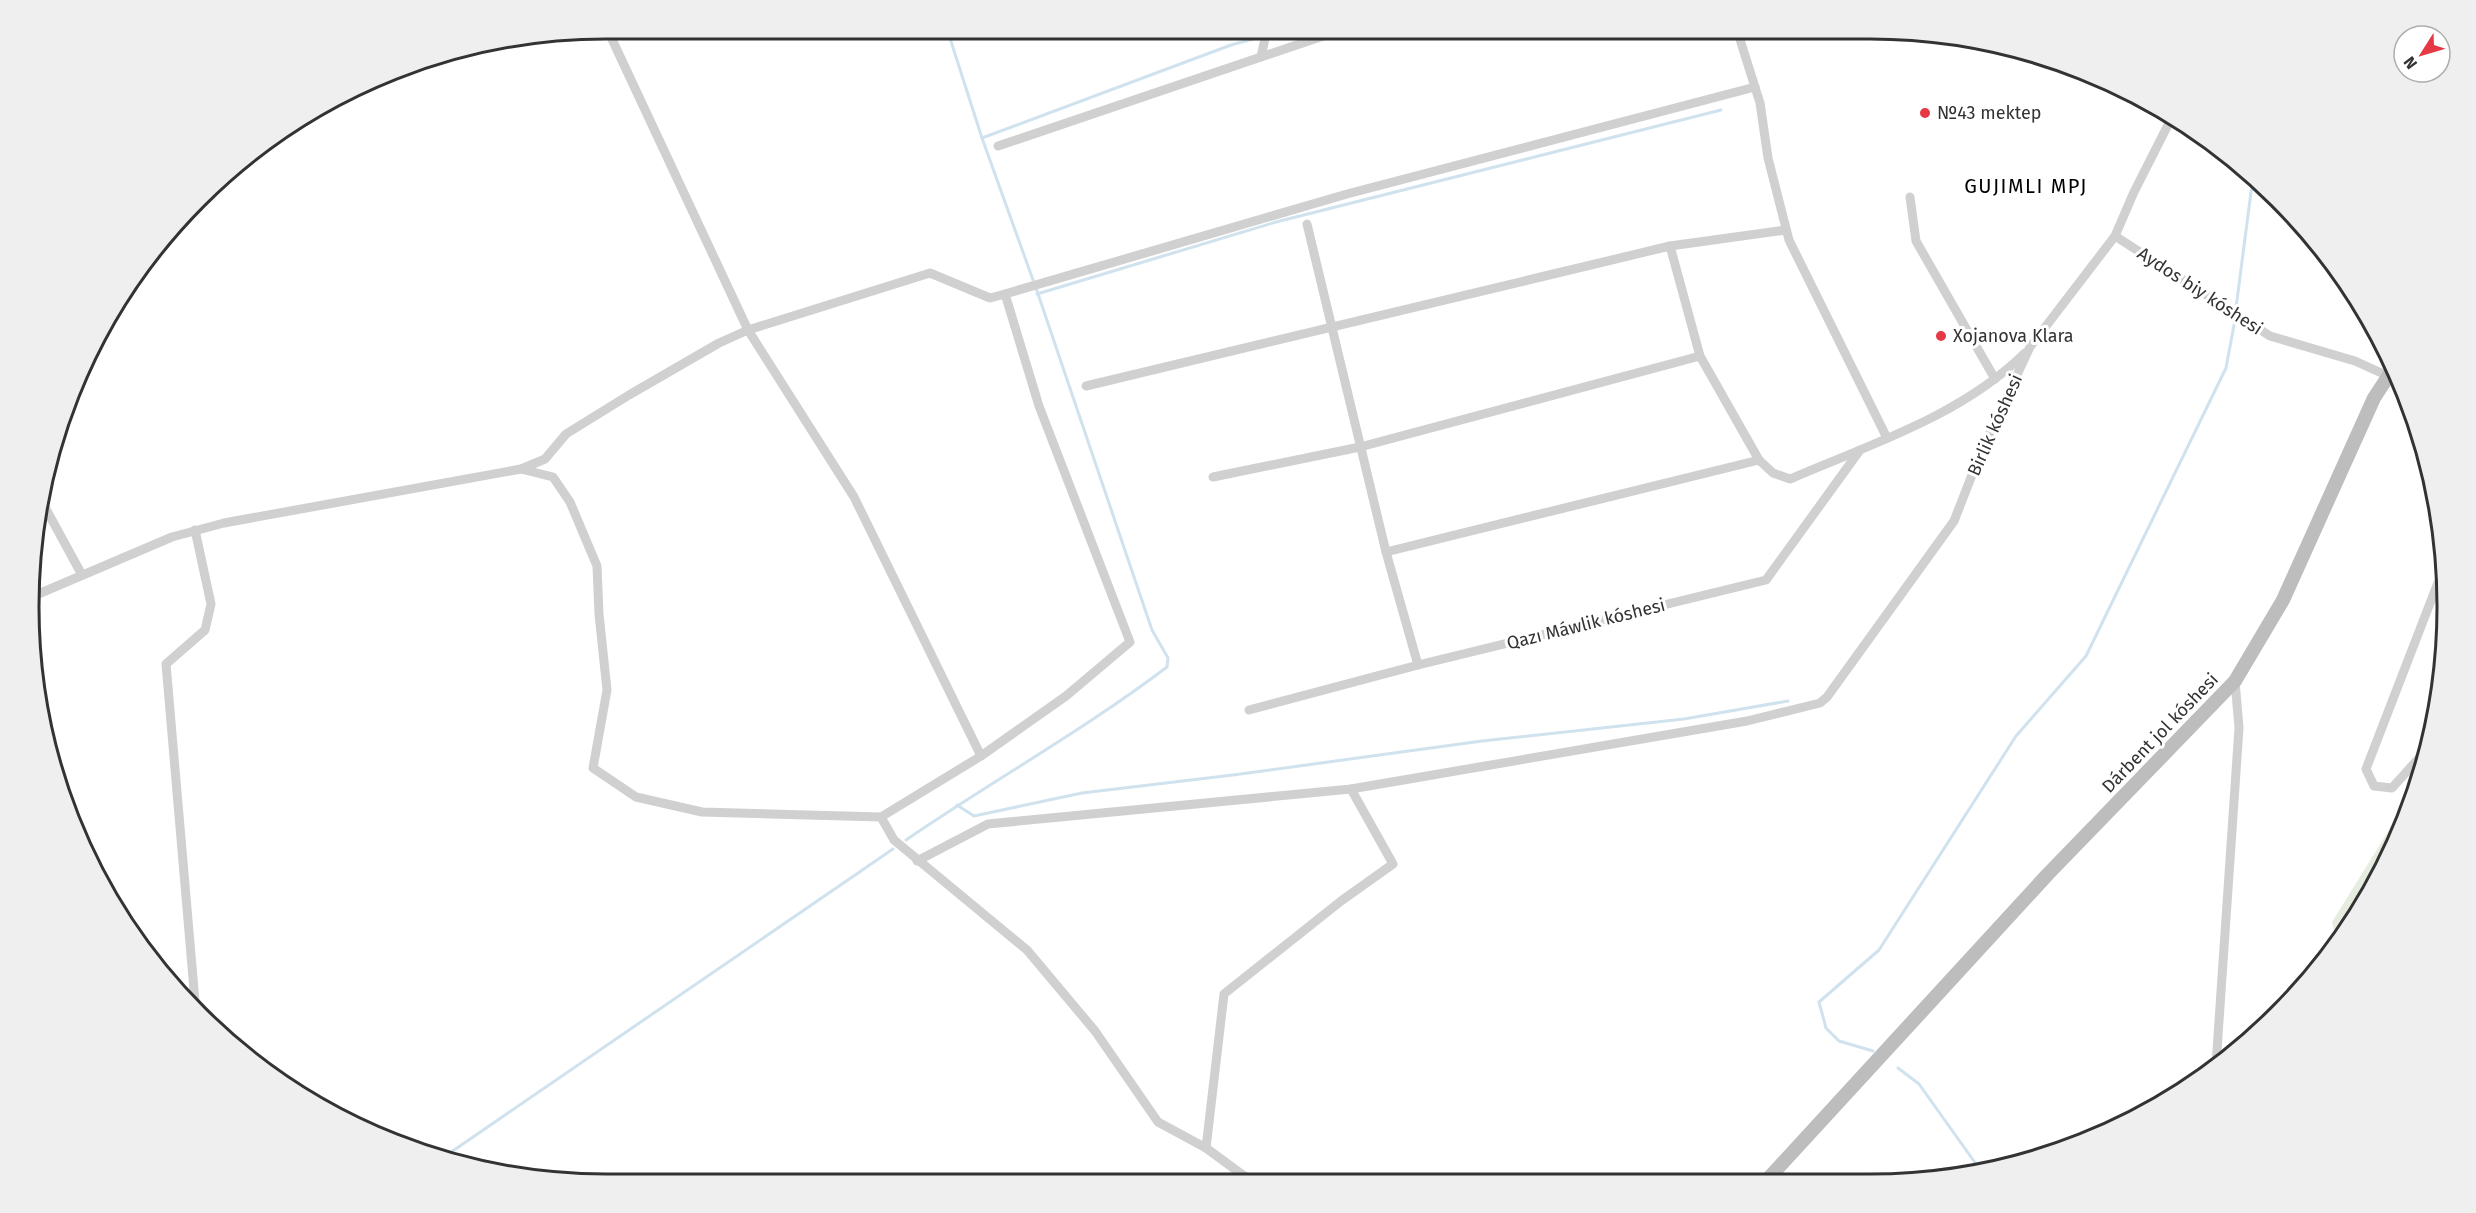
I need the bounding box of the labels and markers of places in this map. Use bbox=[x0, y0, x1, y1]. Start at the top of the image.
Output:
place label: №43 mektep bbox=[1937, 102, 2041, 124]
marker: №43 mektep bbox=[1918, 106, 1932, 120]
place label: Xojanova Klara bbox=[1953, 325, 2074, 347]
marker: Xojanova Klara bbox=[1934, 329, 1948, 343]

